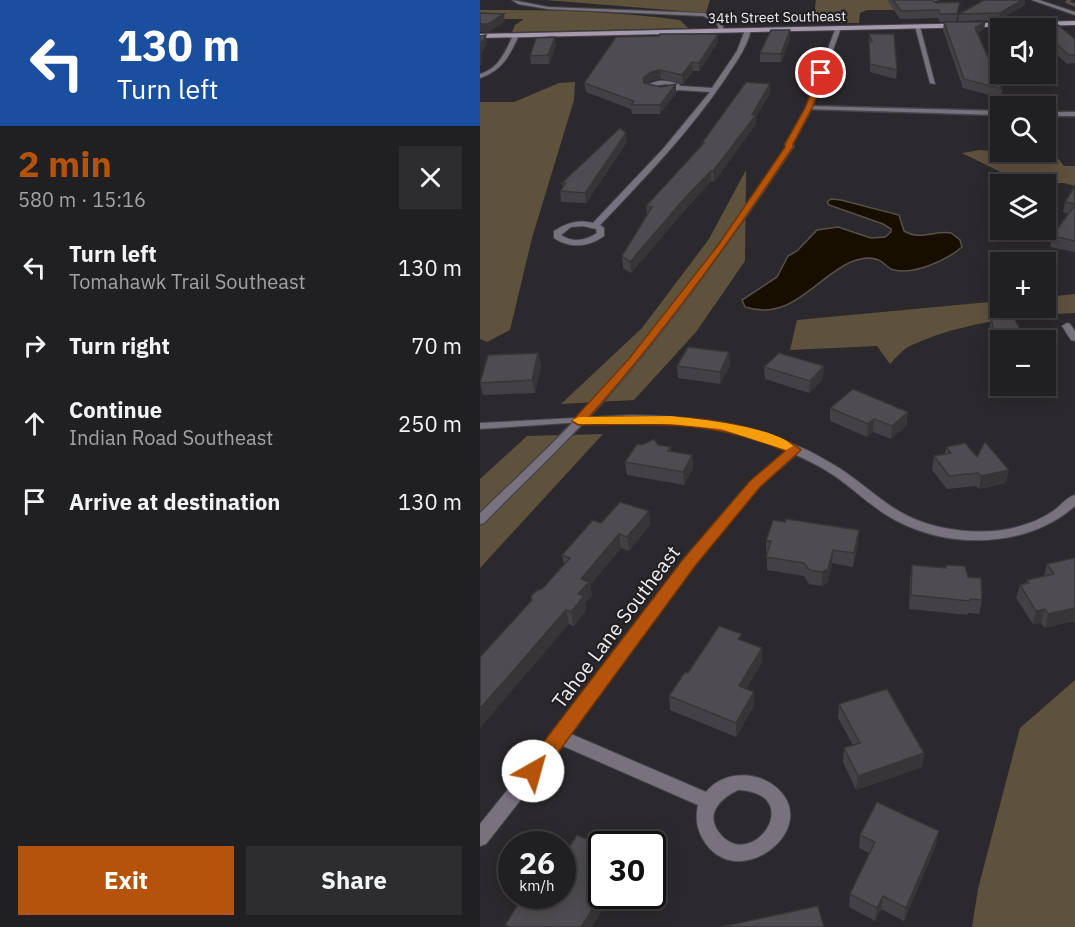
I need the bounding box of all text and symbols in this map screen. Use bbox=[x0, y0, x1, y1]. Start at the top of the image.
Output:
street label: 34th Street Southeast bbox=[708, 7, 846, 27]
text: 130 m bbox=[117, 18, 240, 73]
map controls bbox=[990, 18, 1056, 396]
button: sound bbox=[990, 18, 1056, 84]
icon: left bbox=[18, 24, 96, 102]
pin bbox=[795, 47, 846, 98]
icon: arrive bbox=[804, 56, 837, 89]
text: Turn left bbox=[117, 71, 218, 106]
button: search bbox=[990, 96, 1056, 162]
text: 2 min bbox=[18, 140, 112, 187]
button: close bbox=[399, 146, 462, 209]
button: layers bbox=[990, 174, 1056, 240]
text: 580 m · 15:16 bbox=[18, 186, 146, 213]
text: Turn left bbox=[69, 239, 157, 268]
icon: left bbox=[18, 251, 51, 284]
button: + bbox=[990, 252, 1056, 318]
text: 130 m bbox=[398, 253, 462, 282]
text: Tomahawk Trail Southeast bbox=[69, 268, 306, 295]
icon: right bbox=[18, 329, 51, 362]
button: − bbox=[990, 330, 1056, 396]
text: Turn right bbox=[69, 331, 170, 360]
text: 70 m bbox=[411, 331, 462, 360]
text: Continue bbox=[69, 395, 162, 424]
icon: ahead bbox=[18, 407, 51, 440]
text: 250 m bbox=[398, 409, 462, 438]
text: Indian Road Southeast bbox=[69, 424, 273, 451]
icon: arrive bbox=[18, 485, 51, 518]
text: Arrive at destination bbox=[69, 487, 280, 516]
text: 130 m bbox=[398, 487, 462, 516]
street label: Tahoe Lane Southeast bbox=[545, 540, 686, 714]
position arrow bbox=[501, 739, 565, 803]
speed limit sign: 30 bbox=[588, 831, 666, 909]
text: 26 bbox=[519, 843, 555, 882]
button: Exit bbox=[18, 846, 234, 915]
button: Share bbox=[246, 846, 462, 915]
text: km/h bbox=[519, 876, 555, 895]

